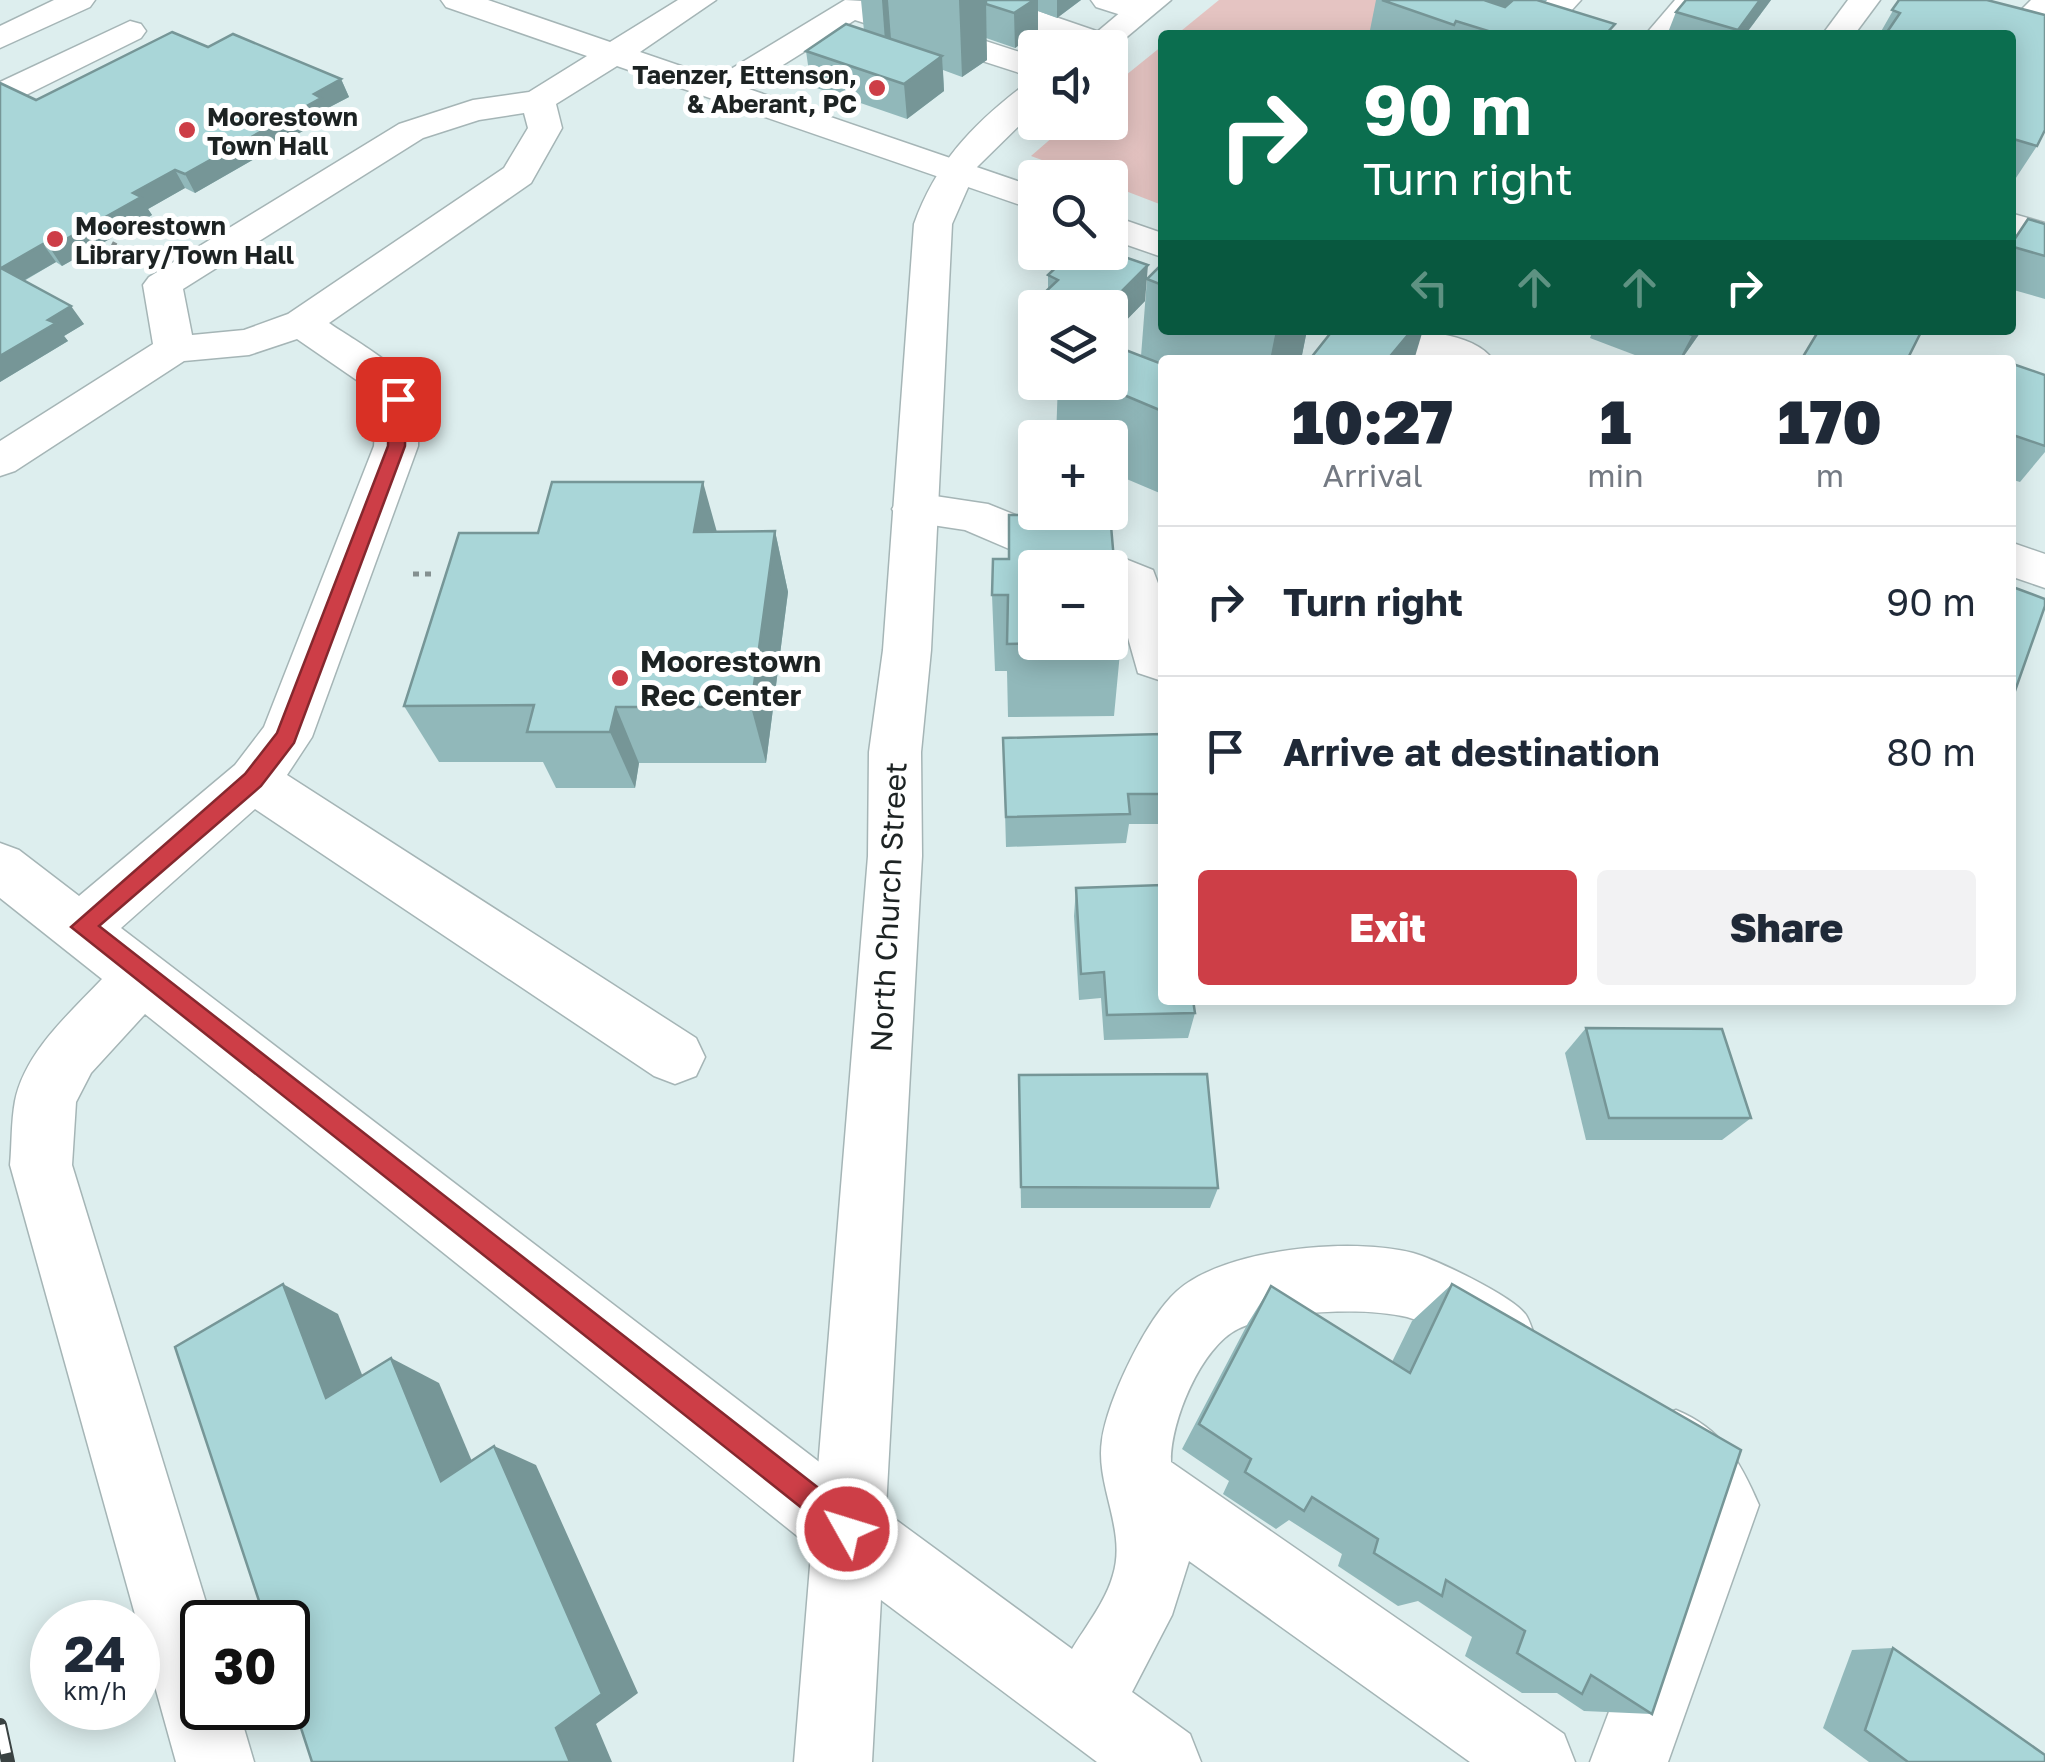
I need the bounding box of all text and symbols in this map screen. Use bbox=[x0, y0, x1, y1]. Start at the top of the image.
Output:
map controls bbox=[1018, 30, 1128, 660]
button: sound bbox=[1018, 30, 1128, 140]
place label: Taenzer, Ettenson, & Aberant, PC bbox=[632, 59, 857, 119]
text: 90 m bbox=[1363, 66, 1532, 150]
icon: right bbox=[1198, 70, 1328, 200]
marker: Taenzer, Ettenson, & Aberant, PC bbox=[866, 77, 888, 99]
place label: Moorestown Town Hall bbox=[207, 101, 358, 161]
marker: Moorestown Town Hall bbox=[176, 119, 198, 141]
text: Turn right bbox=[1363, 151, 1573, 205]
button: search bbox=[1018, 160, 1128, 270]
place label: Moorestown Library/Town Hall bbox=[75, 210, 294, 270]
marker: Moorestown Library/Town Hall bbox=[44, 228, 66, 250]
icon: left bbox=[1402, 260, 1457, 315]
icon: ahead bbox=[1507, 260, 1562, 315]
icon: ahead bbox=[1612, 260, 1667, 315]
icon: right bbox=[1717, 260, 1772, 315]
button: layers bbox=[1018, 290, 1128, 400]
pin bbox=[356, 357, 441, 442]
icon: arrive bbox=[371, 372, 426, 427]
text: 10:27 bbox=[1292, 385, 1453, 457]
text: 1 bbox=[1600, 385, 1631, 457]
text: 170 bbox=[1778, 385, 1882, 457]
button: + bbox=[1018, 420, 1128, 530]
text: Arrival bbox=[1322, 456, 1423, 494]
text: min bbox=[1587, 456, 1644, 494]
text: m bbox=[1816, 456, 1844, 494]
button: − bbox=[1018, 550, 1128, 660]
icon: right bbox=[1198, 574, 1253, 629]
text: Turn right bbox=[1283, 579, 1463, 624]
text: 90 m bbox=[1886, 579, 1976, 624]
place label: Moorestown Rec Center bbox=[640, 643, 821, 713]
marker: Moorestown Rec Center bbox=[609, 667, 631, 689]
icon: arrive bbox=[1198, 724, 1253, 779]
text: Arrive at destination bbox=[1283, 729, 1660, 774]
text: 80 m bbox=[1886, 729, 1976, 774]
street label: North Church Street bbox=[862, 761, 914, 1053]
button: Exit bbox=[1198, 870, 1577, 985]
button: Share bbox=[1597, 870, 1976, 985]
position arrow bbox=[795, 1477, 899, 1581]
speed limit sign: 30 bbox=[180, 1600, 310, 1730]
text: 24 bbox=[64, 1623, 126, 1683]
text: km/h bbox=[63, 1675, 127, 1706]

